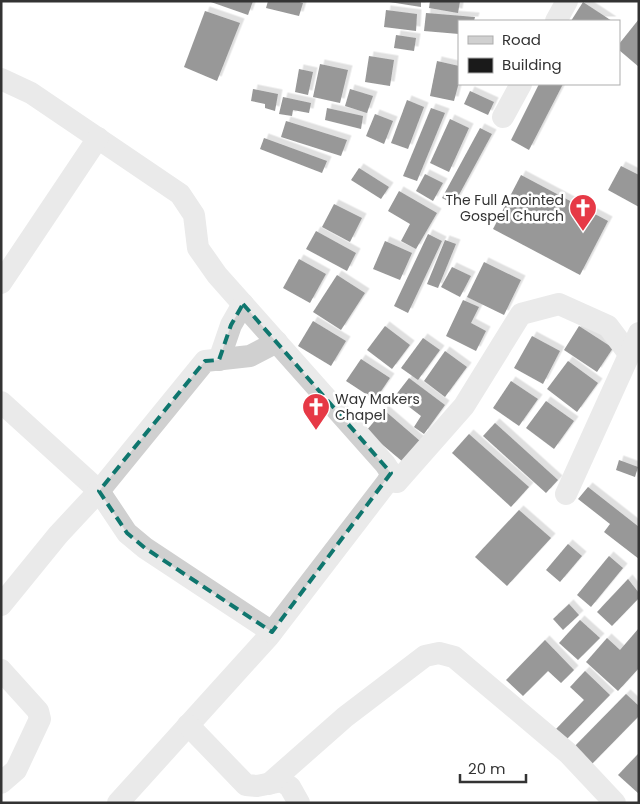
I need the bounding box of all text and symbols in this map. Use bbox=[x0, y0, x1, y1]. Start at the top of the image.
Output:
legend bbox=[458, 20, 620, 85]
text: Road bbox=[502, 29, 541, 50]
text: Building bbox=[502, 54, 562, 75]
place label: The Full Anointed Gospel Church bbox=[445, 190, 564, 226]
church icon: The Full Anointed Gospel Church bbox=[568, 193, 598, 232]
place label: Way Makers Chapel bbox=[335, 389, 420, 425]
church icon: Way Makers Chapel bbox=[301, 392, 331, 431]
scale bar bbox=[460, 752, 526, 784]
text: 20 m bbox=[468, 758, 506, 779]

